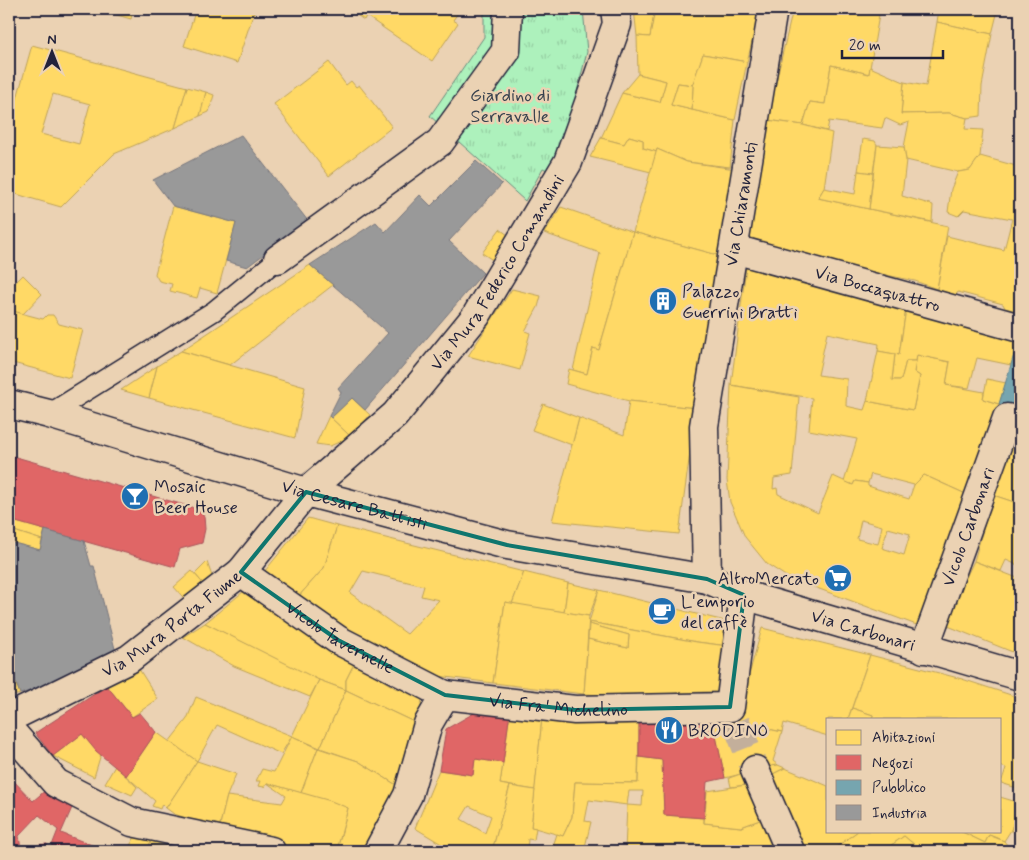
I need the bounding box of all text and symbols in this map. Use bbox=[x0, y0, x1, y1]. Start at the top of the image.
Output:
north arrow bbox=[28, 28, 78, 78]
scale bar bbox=[842, 28, 943, 60]
text: N bbox=[47, 31, 57, 49]
text: 20 m bbox=[849, 36, 881, 56]
park label: Giardino di Serravalle bbox=[470, 84, 550, 129]
street label: Via Chiaramonti bbox=[720, 140, 764, 268]
street label: Via Mura Federico Comandini bbox=[425, 171, 571, 376]
street label: Via Boccaquattro bbox=[812, 261, 943, 318]
place label: Palazzo Guerrini Bratti bbox=[682, 280, 798, 325]
building icon: Palazzo Guerrini Bratti bbox=[648, 286, 678, 316]
street label: Vicolo Carbonari bbox=[937, 464, 1001, 590]
street label: Via Cesare Battisti bbox=[278, 474, 430, 536]
place label: Mosaic Beer House bbox=[154, 475, 238, 520]
bar icon: Mosaic Beer House bbox=[120, 481, 150, 511]
supermarket icon: AltroMercato bbox=[823, 563, 853, 593]
street label: Via Mura Porta Fiume bbox=[98, 565, 247, 684]
place label: AltroMercato bbox=[718, 567, 819, 591]
place label: L'emporio del caffè bbox=[681, 590, 755, 635]
street label: Vicolo Tavernelle bbox=[281, 596, 398, 680]
cafe icon: L'emporio del caffè bbox=[647, 596, 677, 626]
street label: Via Carbonari bbox=[808, 604, 918, 658]
street label: Via Fra' Michelino bbox=[488, 689, 628, 723]
restaurant icon: BRODINO bbox=[654, 715, 684, 745]
legend bbox=[826, 718, 1002, 832]
place label: BRODINO bbox=[688, 719, 768, 743]
text: Abitazioni bbox=[872, 728, 935, 748]
text: Negozi bbox=[872, 754, 913, 775]
text: Pubblico bbox=[872, 778, 926, 798]
text: Industria bbox=[872, 804, 927, 824]

